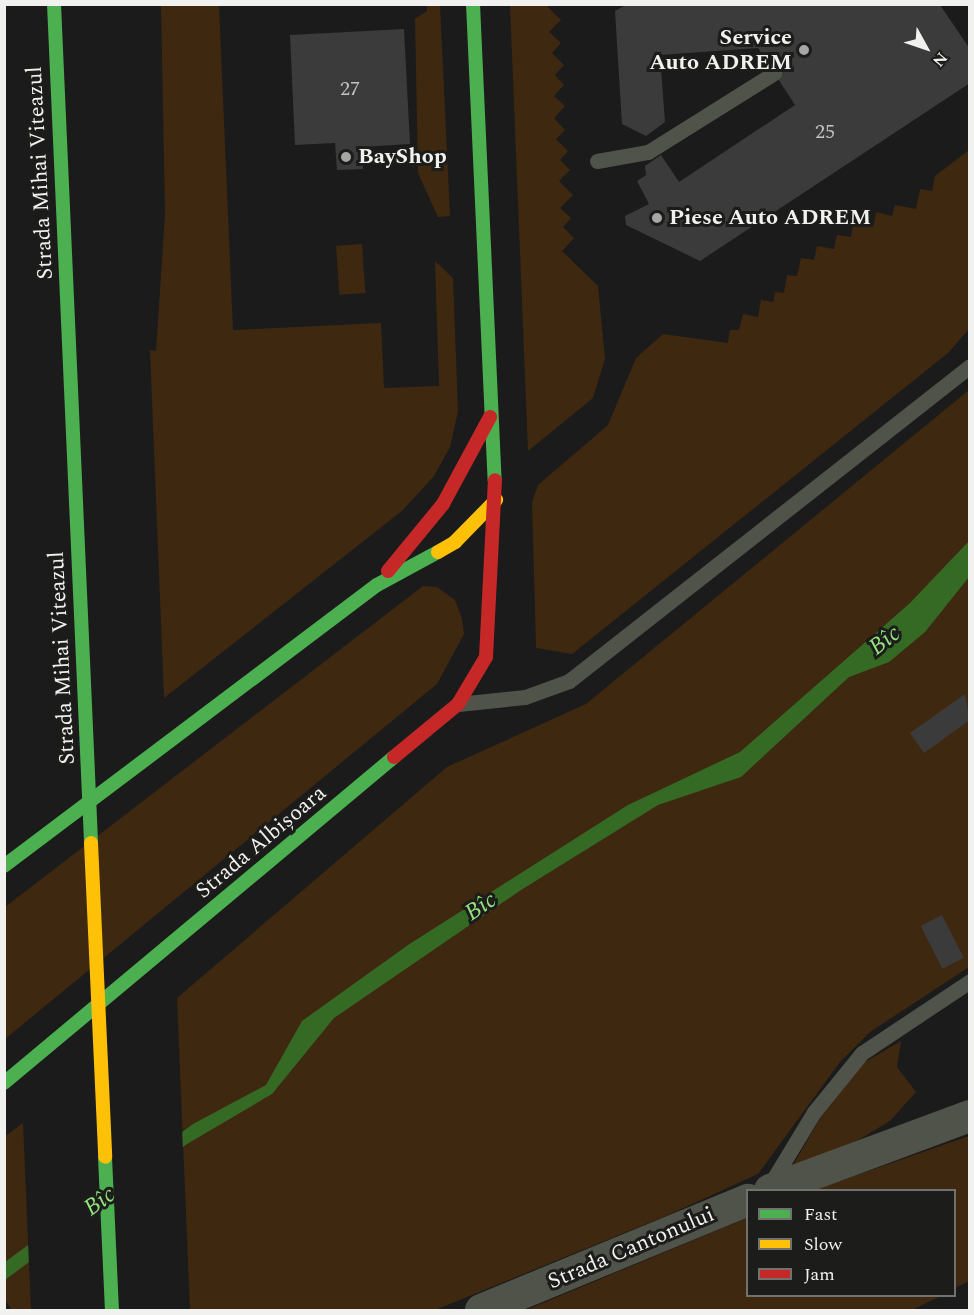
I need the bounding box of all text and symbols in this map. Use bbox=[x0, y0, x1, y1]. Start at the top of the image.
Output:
north arrow bbox=[896, 18, 956, 78]
place label: Service Auto ADREM bbox=[649, 24, 792, 76]
marker: Service Auto ADREM bbox=[797, 43, 811, 57]
text: N bbox=[926, 47, 953, 72]
street label: Strada Mihai Viteazul bbox=[21, 66, 59, 280]
house number: 27 bbox=[340, 77, 360, 101]
house number: 25 bbox=[815, 120, 835, 144]
place label: BayShop bbox=[358, 144, 447, 170]
marker: BayShop bbox=[339, 150, 353, 164]
place label: Piese Auto ADREM bbox=[669, 205, 871, 231]
marker: Piese Auto ADREM bbox=[650, 211, 664, 225]
street label: Strada Mihai Viteazul bbox=[43, 551, 81, 765]
water label: Bîc bbox=[863, 620, 907, 662]
street label: Strada Albișoara bbox=[190, 780, 332, 904]
water label: Bîc bbox=[460, 886, 502, 928]
water label: Bîc bbox=[79, 1181, 121, 1223]
legend bbox=[746, 1189, 956, 1297]
street label: Strada Cantonului bbox=[544, 1201, 718, 1295]
text: Fast bbox=[804, 1201, 837, 1228]
text: Slow bbox=[804, 1231, 842, 1258]
text: Jam bbox=[804, 1261, 835, 1288]

